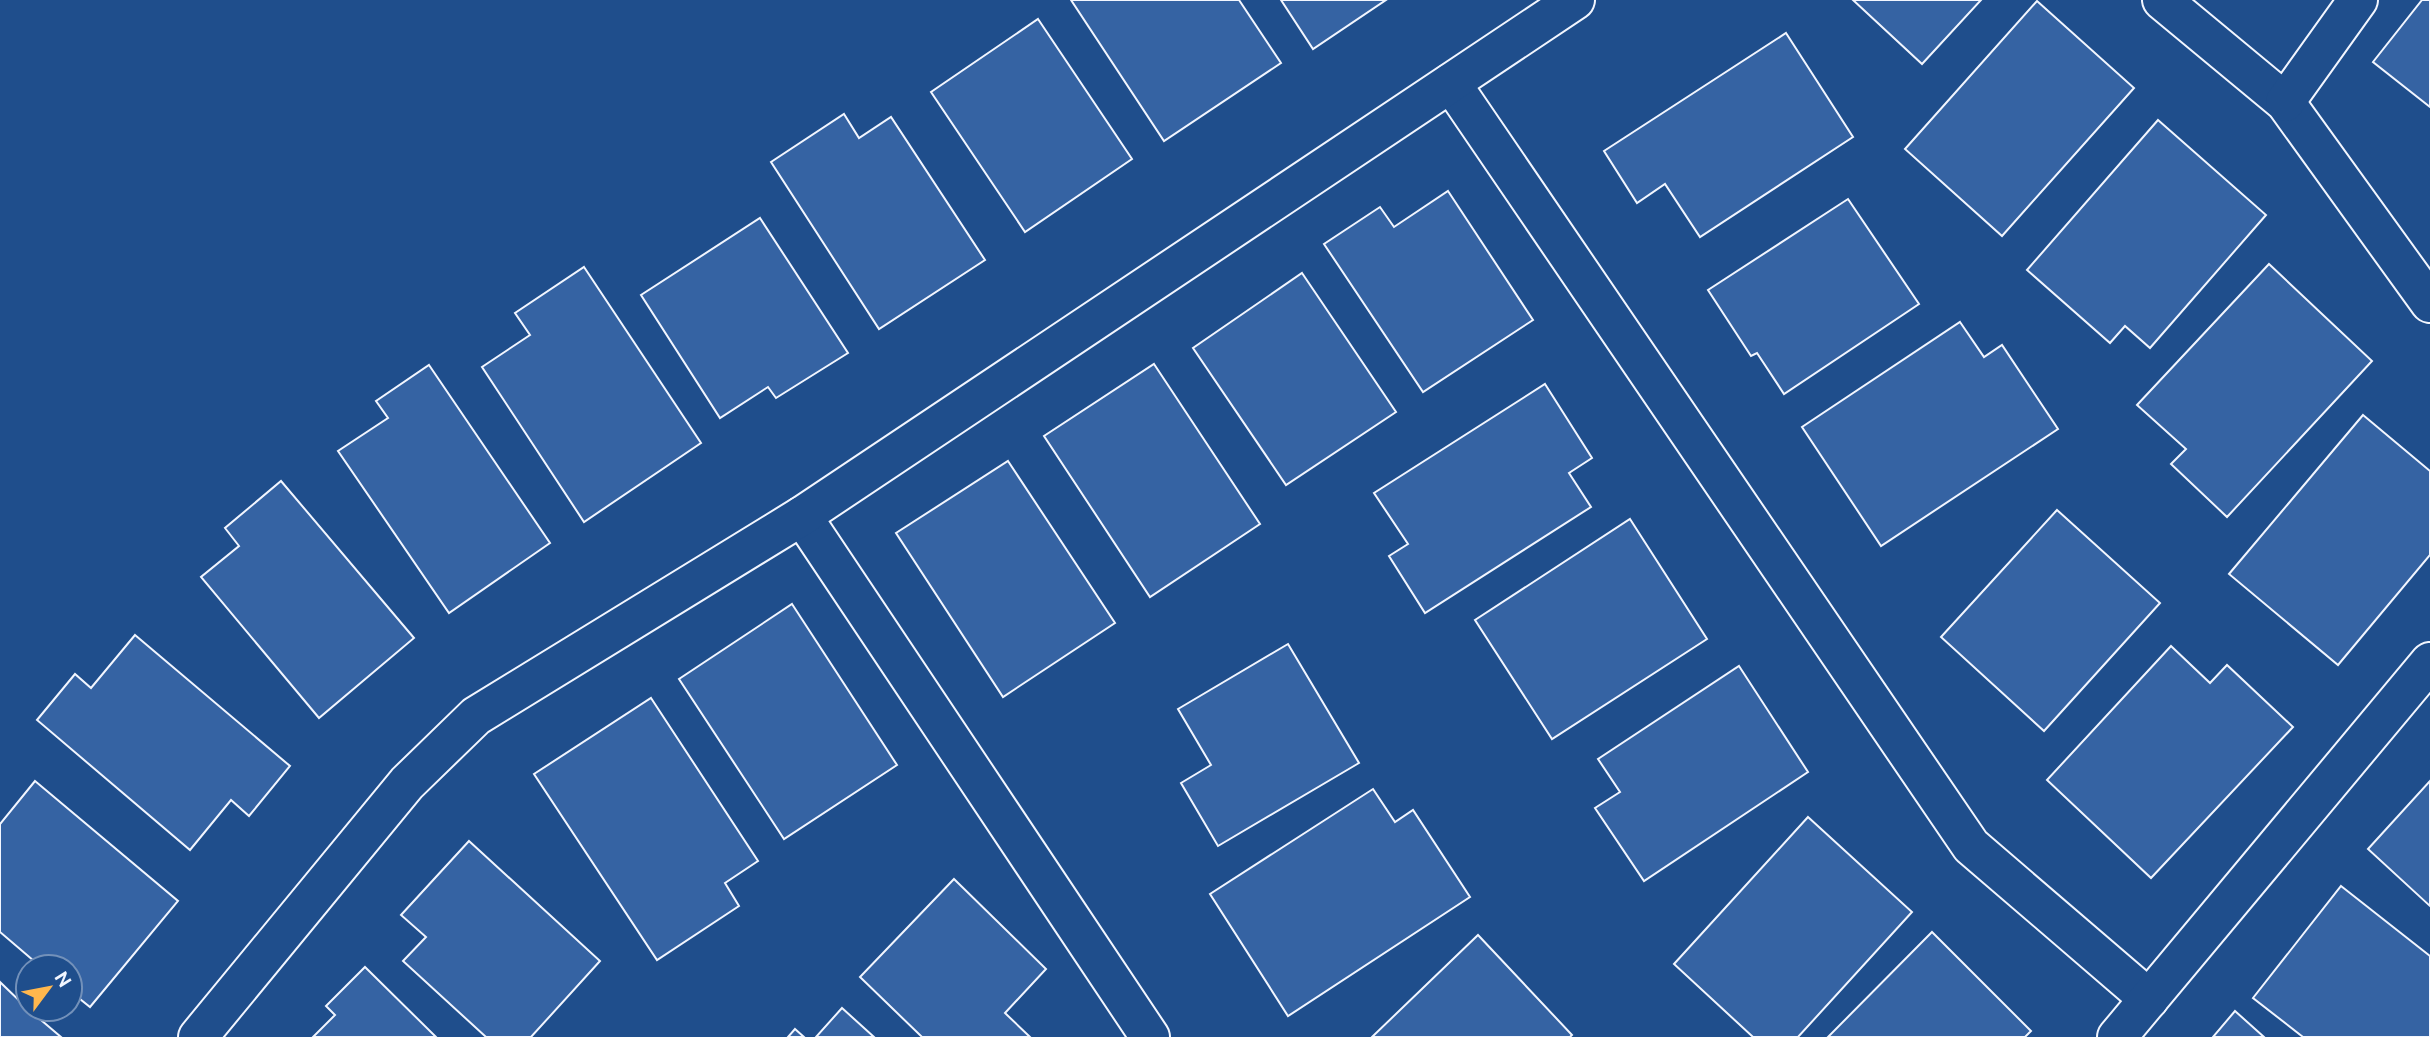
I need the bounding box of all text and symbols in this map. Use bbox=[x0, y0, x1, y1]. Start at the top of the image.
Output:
north arrow bbox=[14, 953, 84, 1023]
text: N bbox=[50, 967, 77, 991]

